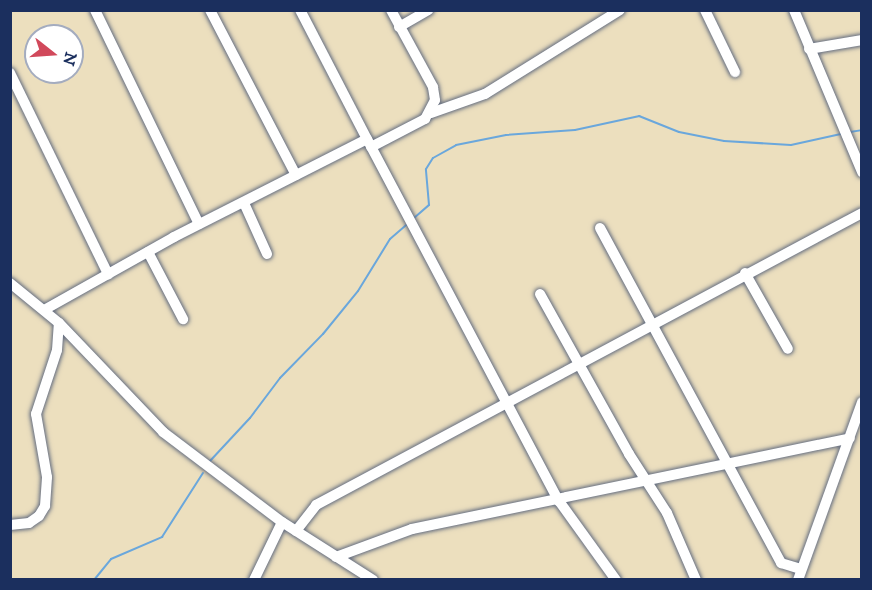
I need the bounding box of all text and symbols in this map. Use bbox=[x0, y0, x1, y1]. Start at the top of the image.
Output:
north arrow bbox=[24, 24, 84, 84]
text: N bbox=[58, 49, 81, 68]

